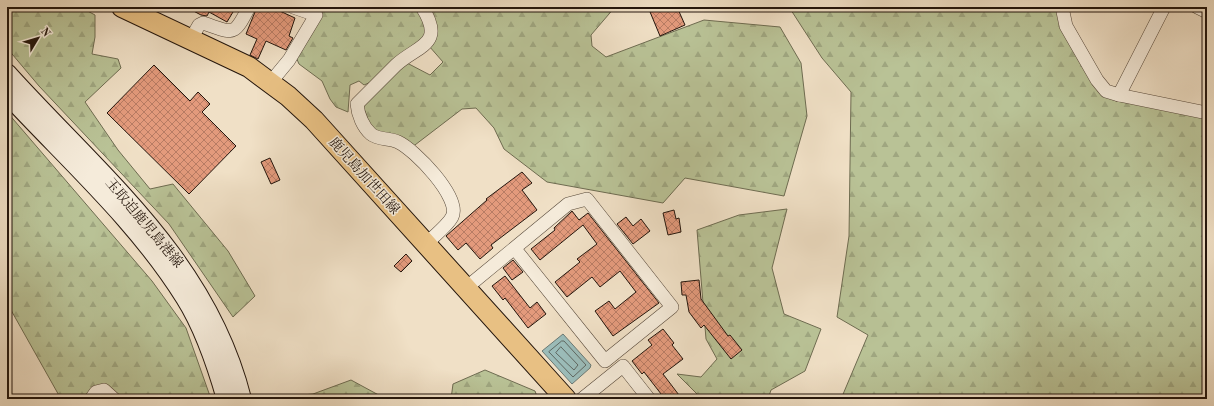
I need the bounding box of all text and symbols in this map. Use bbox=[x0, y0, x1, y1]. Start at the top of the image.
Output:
north arrow bbox=[18, 18, 58, 58]
text: N bbox=[38, 26, 52, 40]
street label: 鹿児島加世田線 bbox=[326, 134, 403, 217]
street label: 玉取迫鹿児島港線 bbox=[103, 175, 186, 270]

